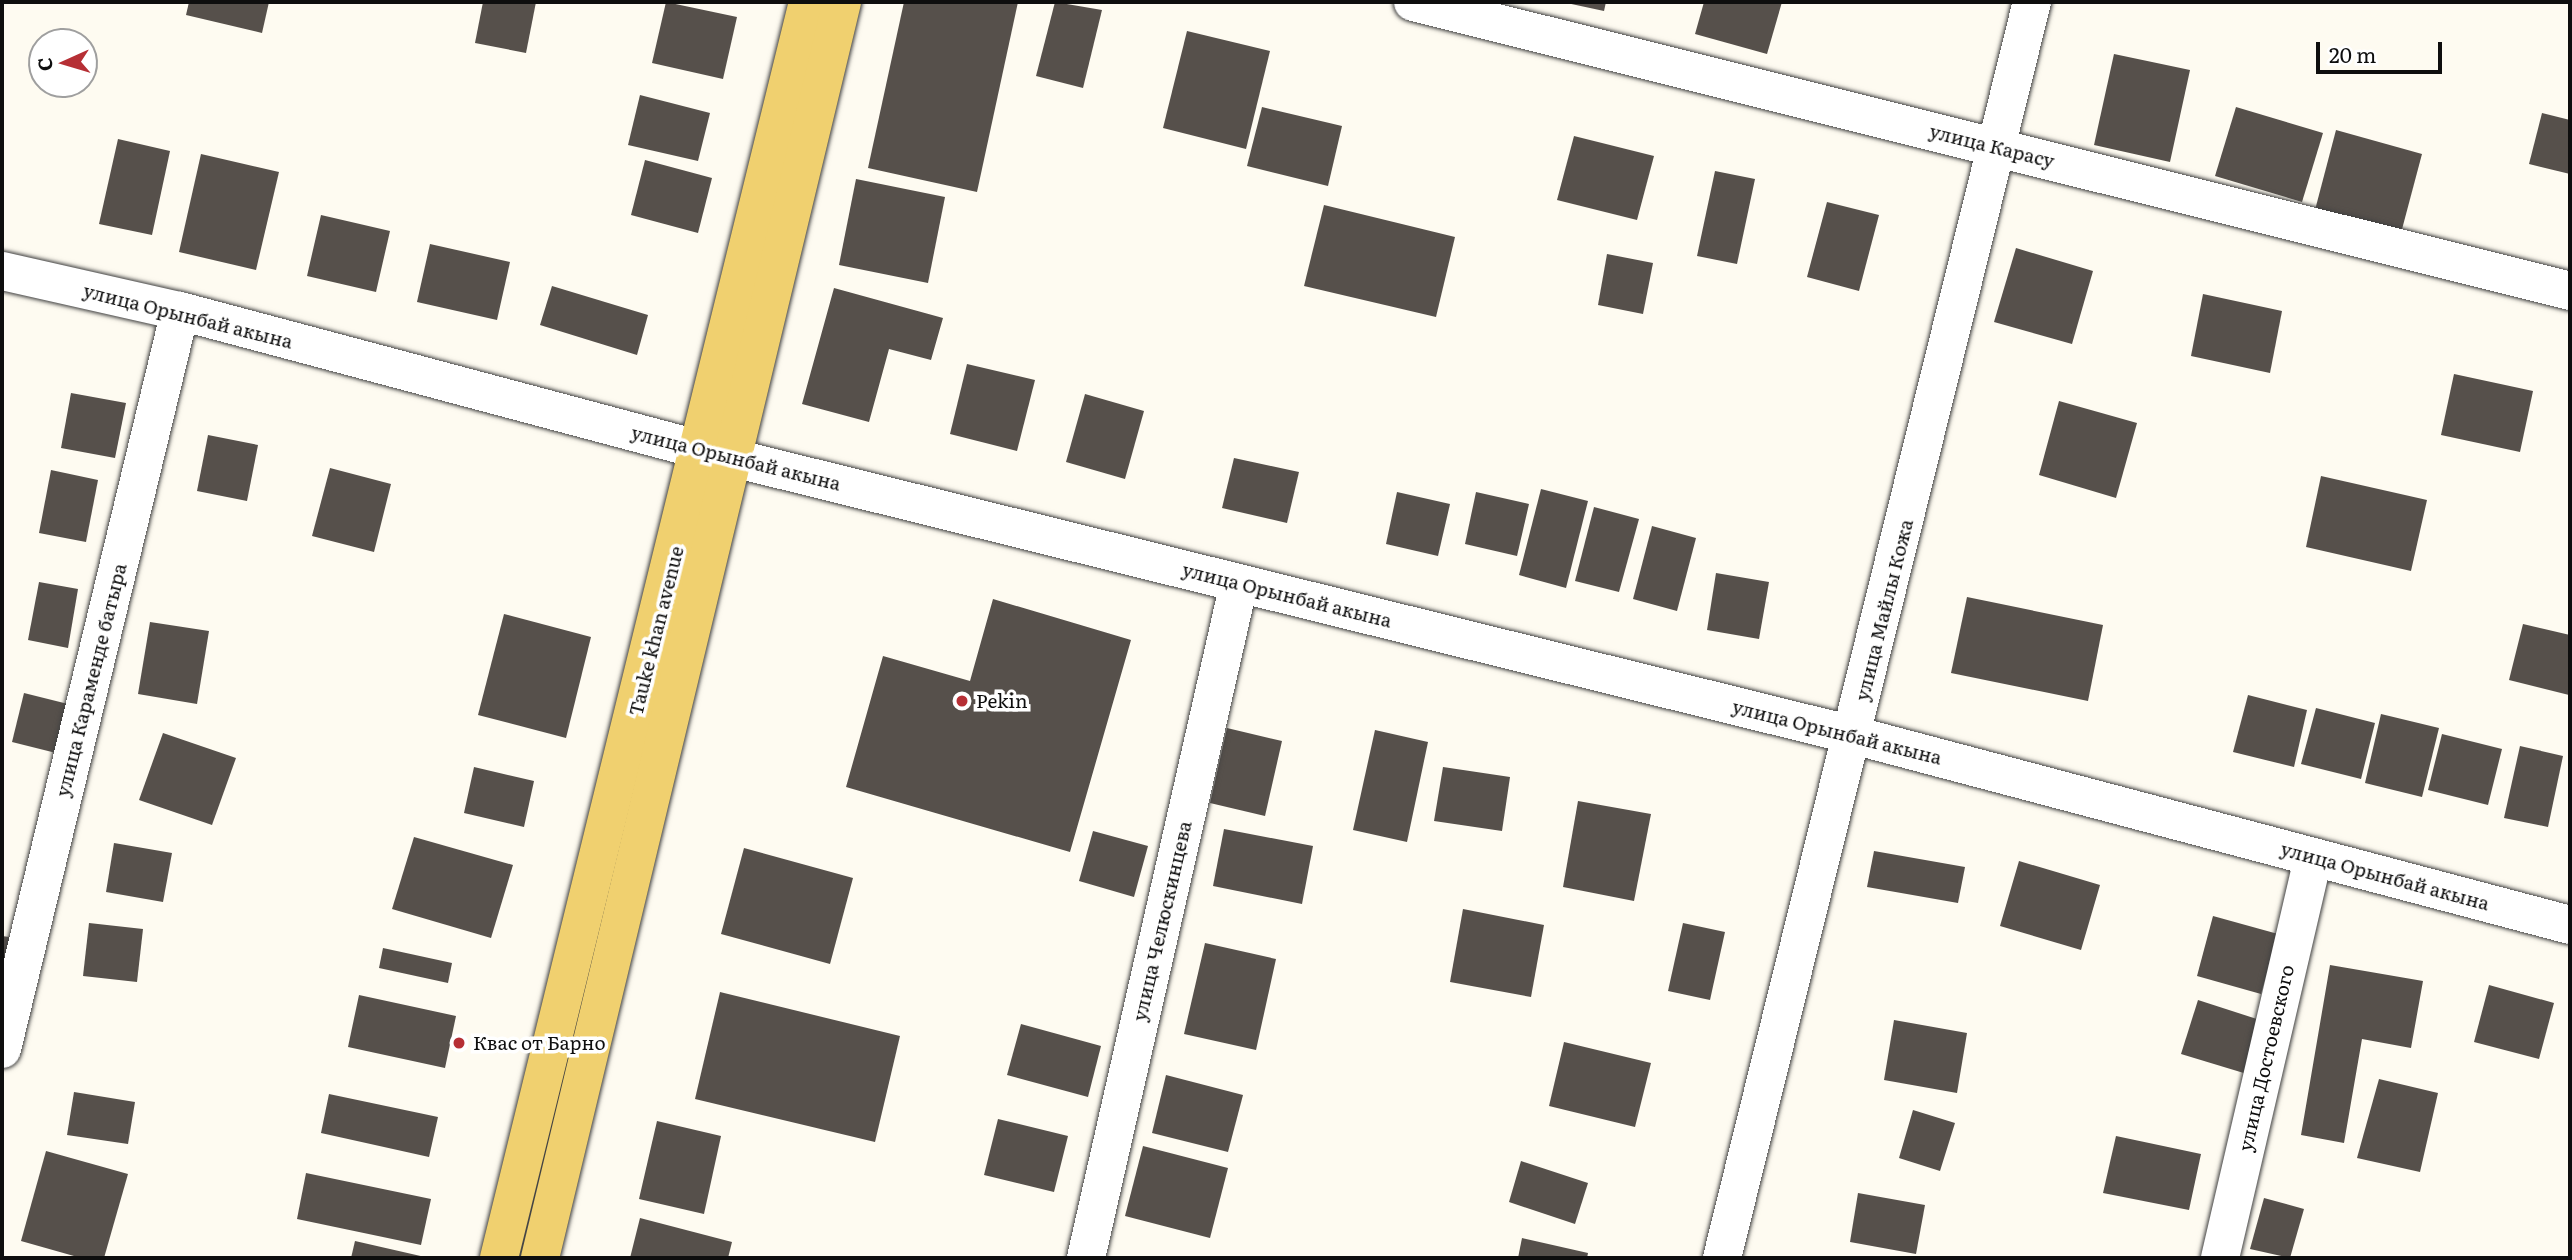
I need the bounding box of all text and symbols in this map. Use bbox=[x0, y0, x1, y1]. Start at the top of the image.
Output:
north arrow bbox=[28, 28, 98, 98]
scale bar bbox=[2320, 28, 2446, 72]
text: 20 m bbox=[2329, 38, 2376, 69]
text: С bbox=[30, 57, 58, 72]
street label: улица Карасу bbox=[1927, 119, 2057, 173]
street label: улица Орынбай акына bbox=[81, 279, 295, 353]
street label: улица Орынбай акына bbox=[629, 421, 843, 495]
street label: улица Майлы Кожа bbox=[1850, 517, 1918, 703]
street label: Tauke khan avenue bbox=[624, 544, 688, 718]
street label: улица Орынбай акына bbox=[1180, 558, 1394, 632]
street label: улица Караменде батыра bbox=[51, 561, 131, 799]
place label: Pekin bbox=[976, 690, 1027, 712]
marker: Pekin bbox=[954, 693, 970, 709]
street label: улица Орынбай акына bbox=[1730, 695, 1944, 769]
street label: улица Челюскинцева bbox=[1128, 819, 1196, 1023]
street label: улица Орынбай акына bbox=[2278, 837, 2492, 915]
street label: улица Достоевского bbox=[2233, 962, 2299, 1154]
place label: Квас от Барно bbox=[473, 1032, 606, 1054]
marker: Квас от Барно bbox=[451, 1035, 467, 1051]

